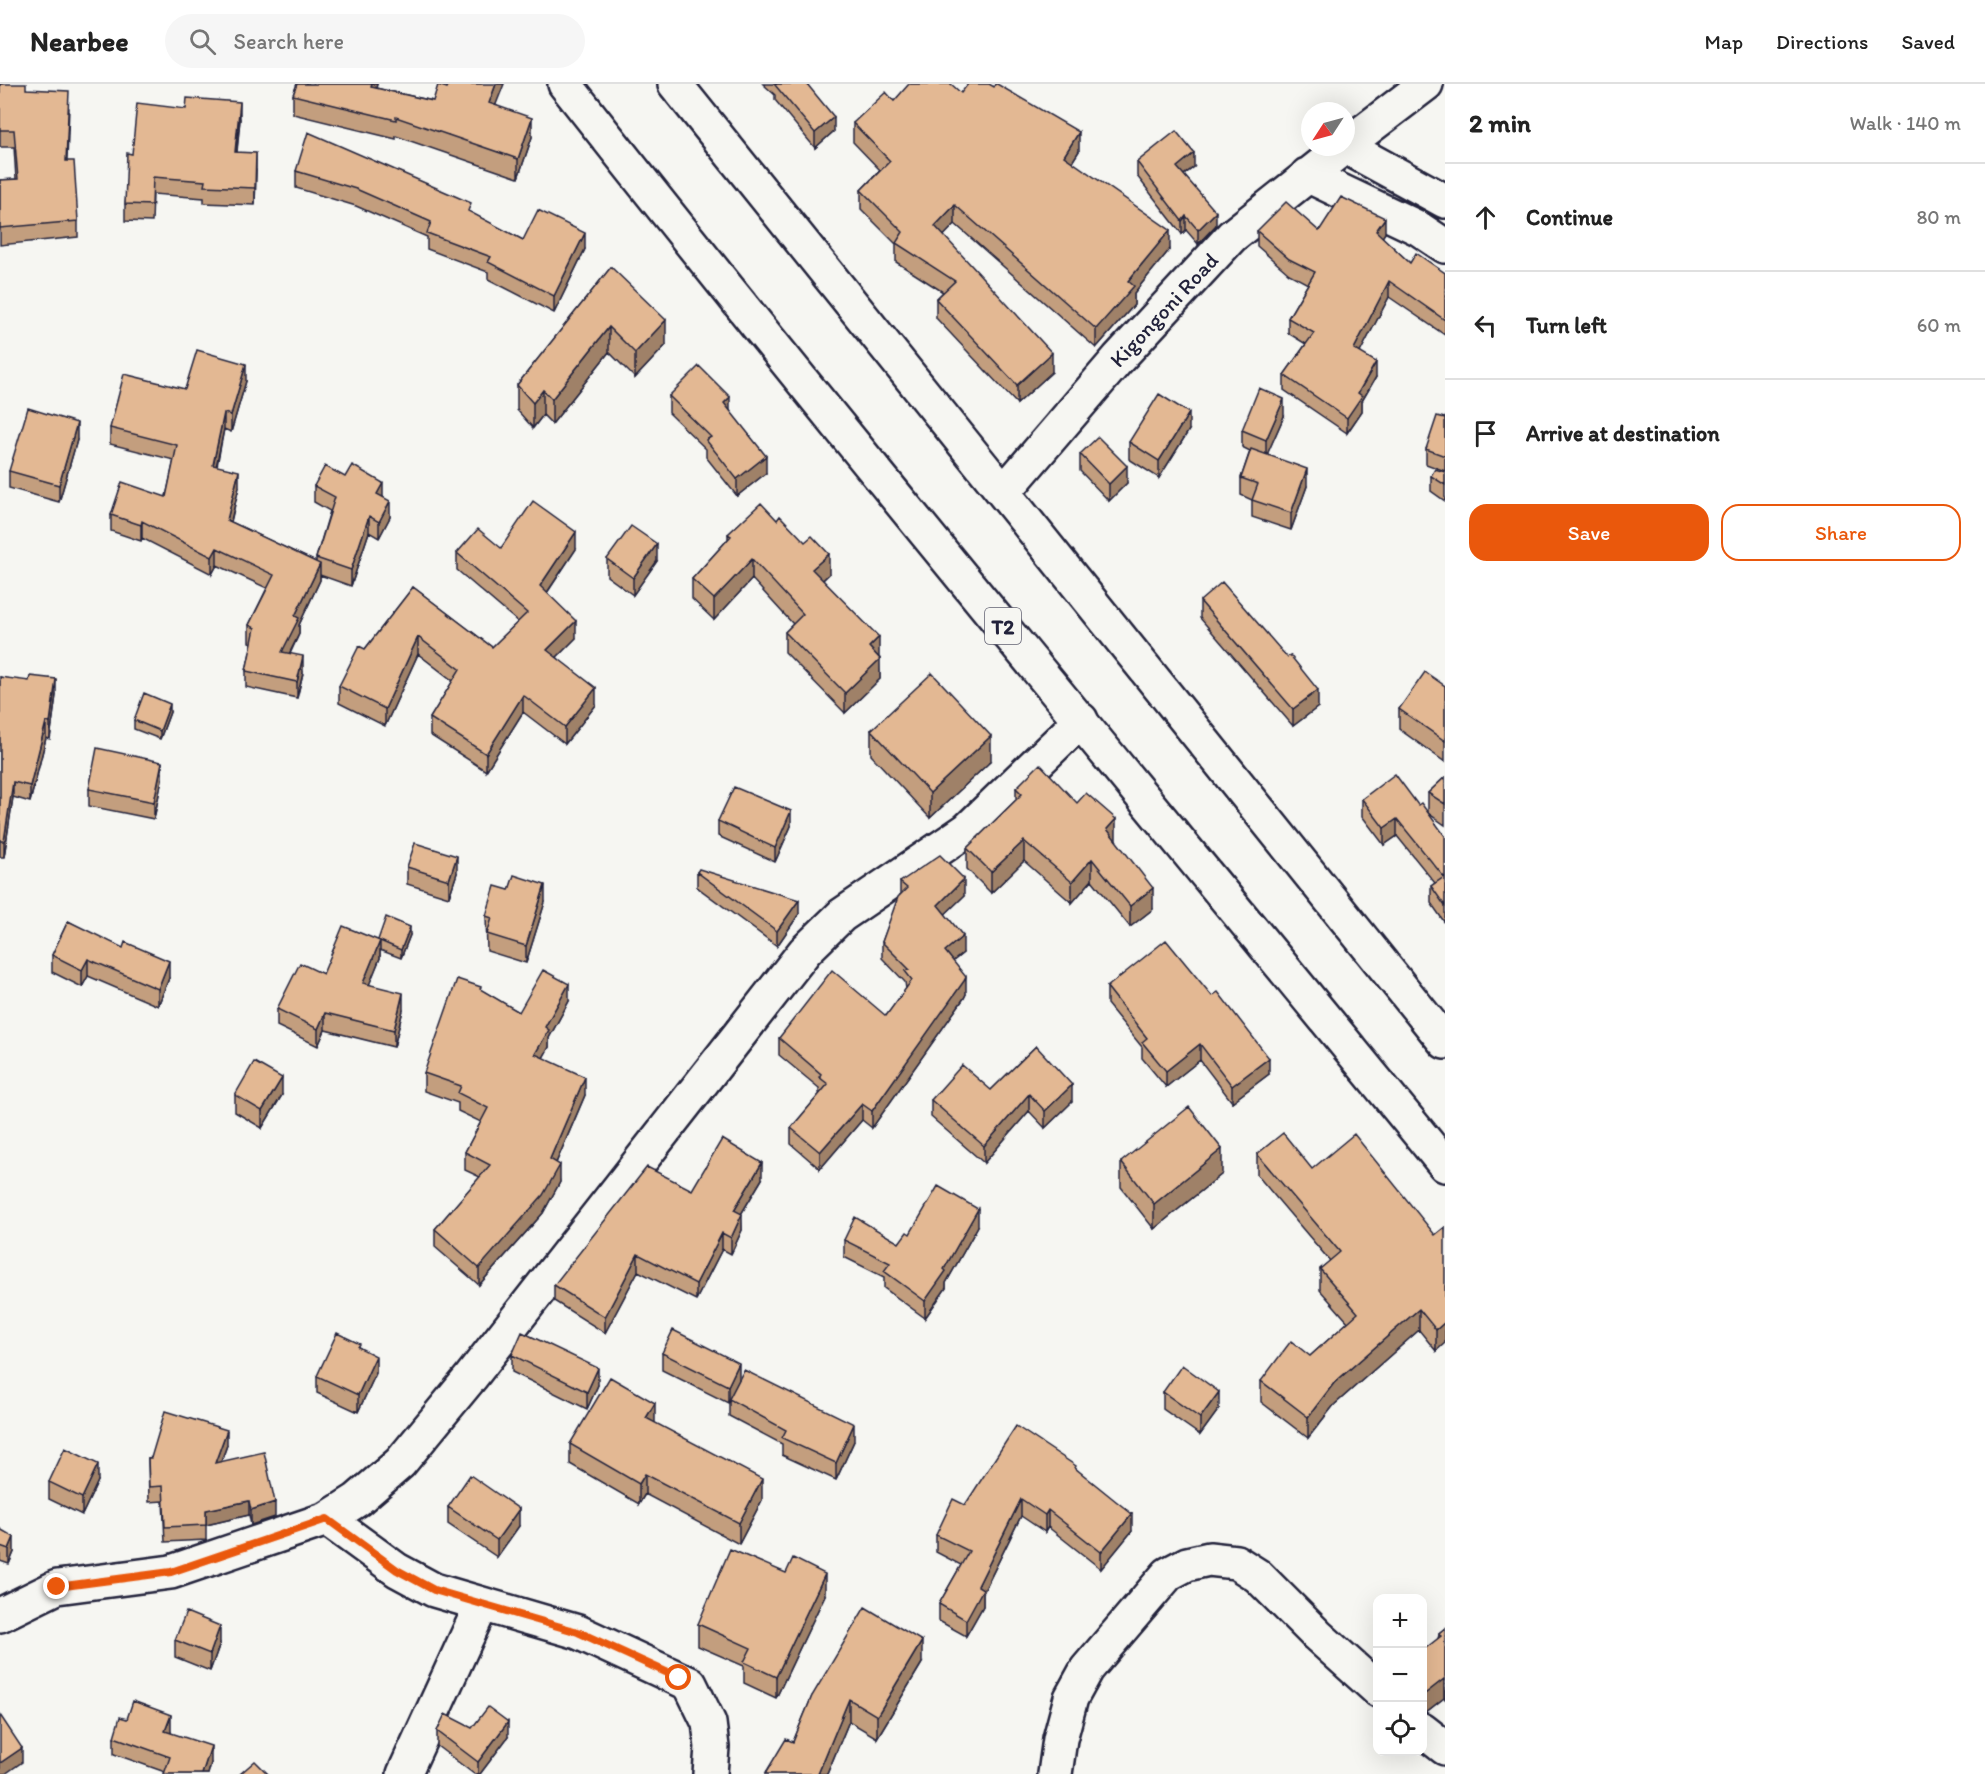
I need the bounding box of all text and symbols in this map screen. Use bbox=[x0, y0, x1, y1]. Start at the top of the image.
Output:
search box bbox=[165, 14, 585, 68]
text: Nearbee bbox=[30, 24, 129, 58]
icon: search bbox=[186, 25, 219, 58]
text: Search here bbox=[234, 28, 344, 55]
text: Map bbox=[1705, 29, 1743, 54]
text: Directions bbox=[1776, 29, 1868, 54]
text: Saved bbox=[1901, 29, 1955, 54]
north arrow bbox=[1301, 102, 1355, 156]
text: 2 min bbox=[1469, 107, 1531, 139]
text: Walk · 140 m bbox=[1850, 111, 1961, 135]
icon: ahead bbox=[1469, 201, 1502, 234]
text: Continue bbox=[1526, 204, 1613, 231]
text: 80 m bbox=[1916, 205, 1961, 229]
street label: Kigongoni Road bbox=[1104, 247, 1224, 373]
icon: left bbox=[1469, 309, 1502, 342]
text: Turn left bbox=[1526, 312, 1607, 339]
text: 60 m bbox=[1917, 313, 1961, 337]
icon: arrive bbox=[1469, 417, 1502, 450]
text: Arrive at destination bbox=[1526, 420, 1720, 447]
button: Save bbox=[1469, 504, 1709, 561]
button: Share bbox=[1721, 504, 1961, 561]
road number: T2 bbox=[985, 608, 1021, 644]
route end bbox=[43, 1573, 69, 1599]
map controls bbox=[1373, 1594, 1427, 1756]
button: + bbox=[1373, 1594, 1427, 1648]
button: − bbox=[1373, 1648, 1427, 1702]
route start bbox=[665, 1664, 691, 1690]
button: locate bbox=[1373, 1702, 1427, 1756]

